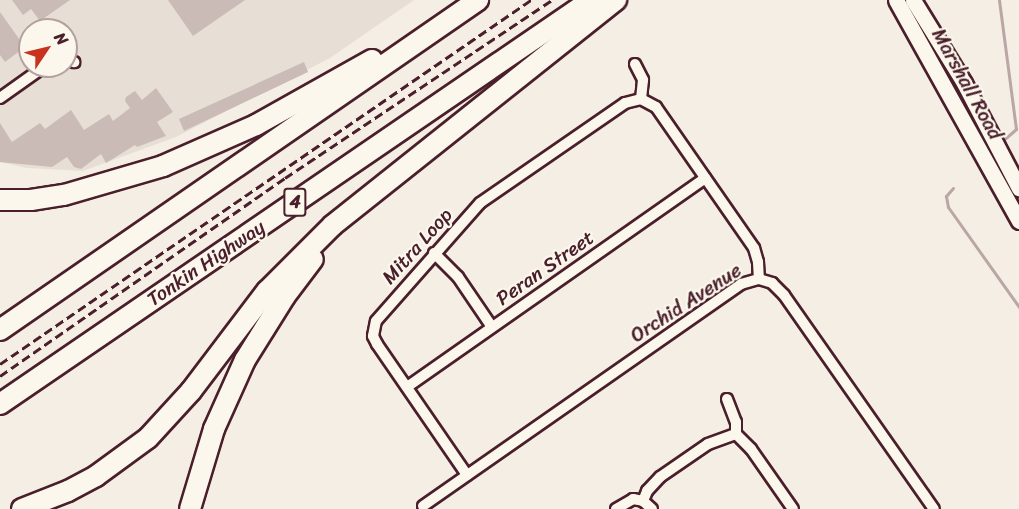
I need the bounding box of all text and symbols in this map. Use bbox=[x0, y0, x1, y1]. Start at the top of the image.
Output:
north arrow bbox=[18, 18, 78, 78]
street label: Marshall Road bbox=[927, 24, 1007, 144]
text: N bbox=[46, 26, 77, 51]
road number: 4 bbox=[283, 187, 307, 217]
street label: Mitra Loop bbox=[377, 203, 457, 289]
street label: Tonkin Highway bbox=[143, 215, 269, 311]
street label: Peran Street bbox=[491, 225, 599, 311]
street label: Orchid Avenue bbox=[626, 258, 746, 348]

